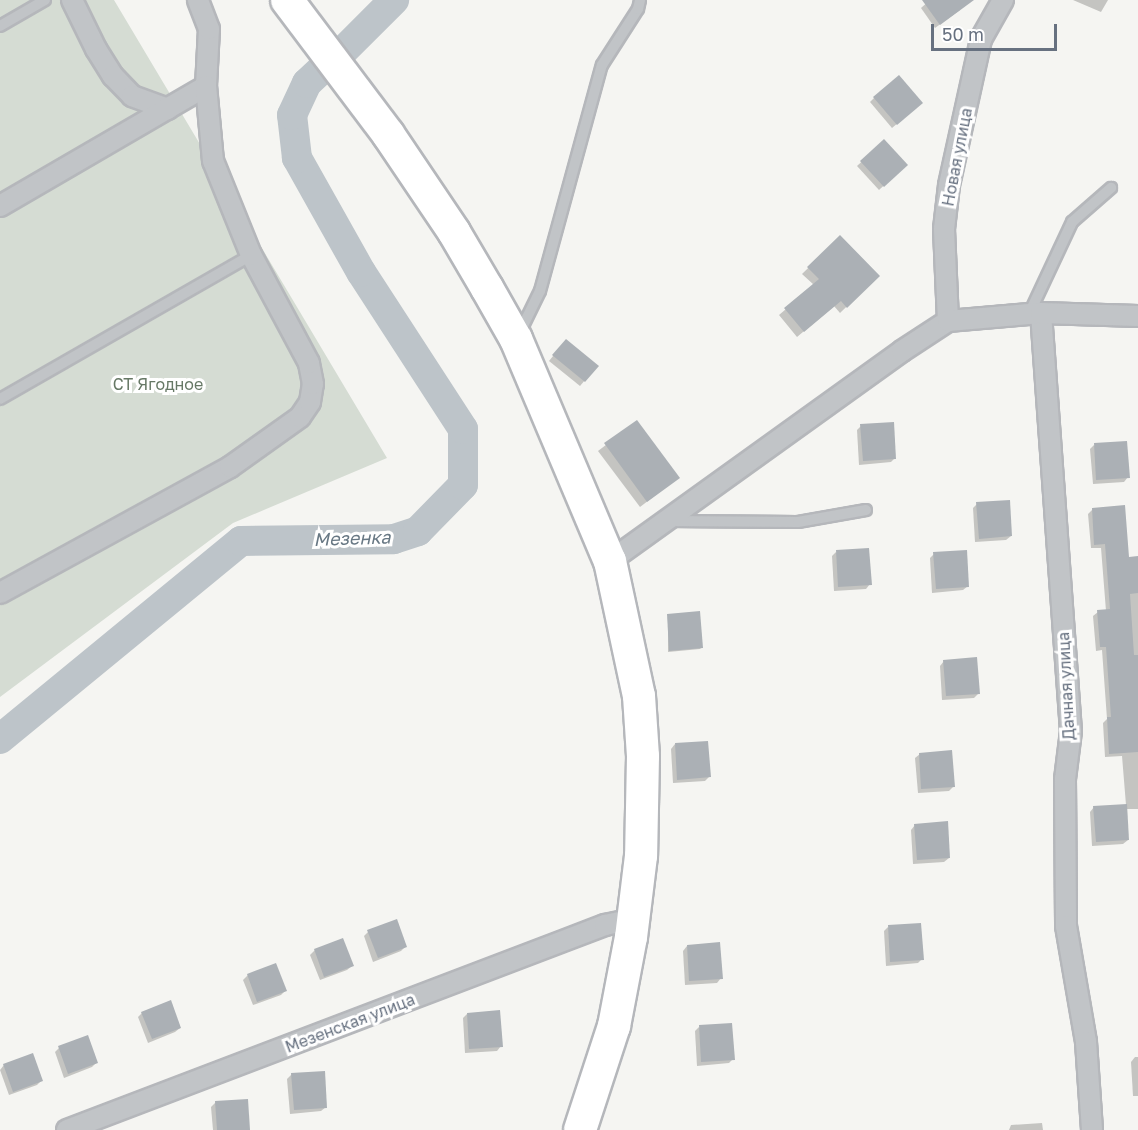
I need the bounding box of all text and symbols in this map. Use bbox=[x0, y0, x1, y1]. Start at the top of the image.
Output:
scale bar bbox=[934, 12, 1060, 50]
text: 50 m bbox=[942, 23, 984, 45]
street label: Новая улица bbox=[938, 106, 976, 208]
park label: СТ Ягодное bbox=[113, 374, 203, 394]
water label: Мезенка bbox=[313, 526, 391, 550]
street label: Дачная улица bbox=[1054, 631, 1078, 741]
street label: Мезенская улица bbox=[282, 989, 418, 1057]

